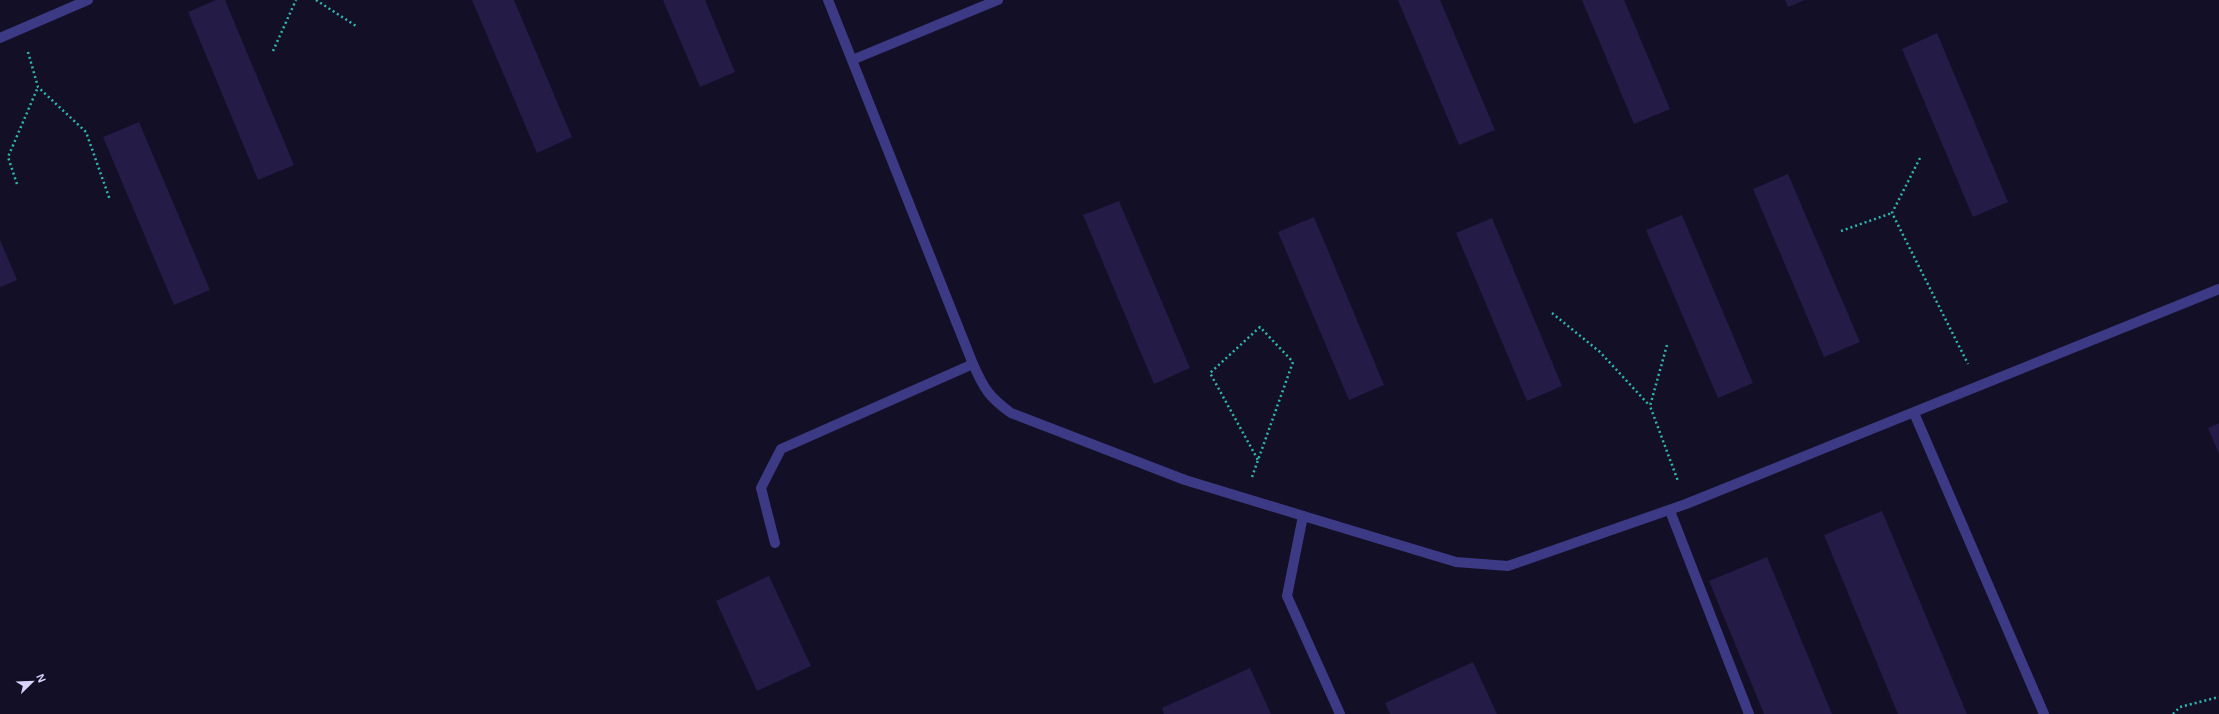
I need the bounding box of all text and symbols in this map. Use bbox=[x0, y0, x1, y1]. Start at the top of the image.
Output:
north arrow bbox=[12, 662, 52, 702]
text: N bbox=[34, 672, 48, 684]

